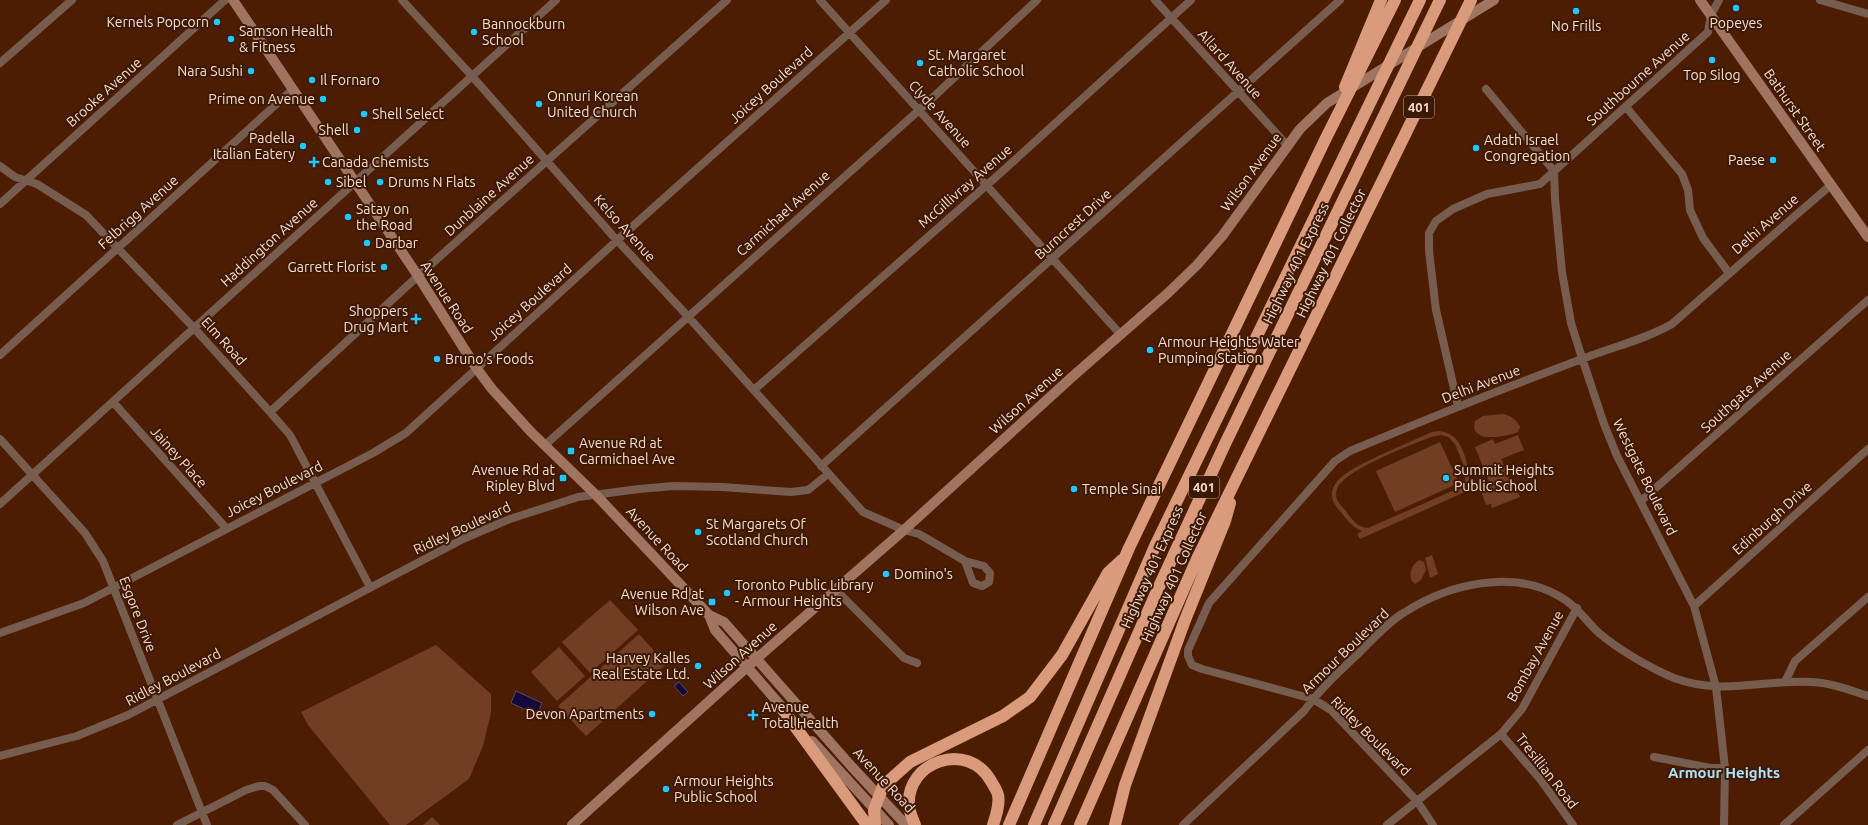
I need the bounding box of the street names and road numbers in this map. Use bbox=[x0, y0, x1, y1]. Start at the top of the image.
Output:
street label: Allard Avenue bbox=[1195, 26, 1265, 102]
street label: Southbourne Avenue bbox=[1583, 28, 1693, 128]
street label: Joicey Boulevard bbox=[726, 43, 816, 127]
street label: Brooke Avenue bbox=[63, 54, 145, 130]
street label: Bathurst Street bbox=[1761, 66, 1830, 155]
street label: Clyde Avenue bbox=[906, 77, 974, 151]
road number: 401 bbox=[1404, 96, 1434, 118]
street label: Wilson Avenue bbox=[1217, 130, 1285, 214]
street label: McGillivray Avenue bbox=[915, 141, 1015, 231]
street label: Dunblaine Avenue bbox=[441, 151, 537, 239]
street label: Carmichael Avenue bbox=[733, 167, 833, 259]
street label: Felbrigg Avenue bbox=[95, 172, 181, 252]
street label: Burncrest Drive bbox=[1031, 185, 1115, 263]
street label: Highway 401 Collector bbox=[1293, 185, 1369, 320]
street label: Kelso Avenue bbox=[591, 191, 659, 265]
street label: Delhi Avenue bbox=[1728, 191, 1802, 257]
street label: Haddington Avenue bbox=[217, 194, 321, 290]
street label: Highway 401 Express bbox=[1260, 200, 1332, 326]
street label: Avenue Road bbox=[418, 258, 476, 336]
street label: Joicey Boulevard bbox=[485, 260, 575, 344]
street label: Elm Road bbox=[198, 314, 250, 368]
street label: Southgate Avenue bbox=[1698, 346, 1794, 436]
street label: Delhi Avenue bbox=[1439, 362, 1523, 406]
street label: Wilson Avenue bbox=[986, 363, 1066, 437]
street label: Westgate Boulevard bbox=[1610, 416, 1680, 538]
street label: Jainey Place bbox=[147, 423, 211, 491]
street label: Joicey Boulevard bbox=[223, 458, 325, 520]
road number: 401 bbox=[1189, 476, 1219, 498]
street label: Edinburgh Drive bbox=[1729, 478, 1815, 558]
street label: Ridley Boulevard bbox=[411, 498, 513, 558]
street label: Avenue Road bbox=[623, 503, 691, 575]
street label: Highway 401 Express bbox=[1118, 503, 1186, 631]
street label: Highway 401 Collector bbox=[1138, 509, 1210, 645]
street label: Esgore Drive bbox=[116, 574, 160, 654]
street label: Armour Boulevard bbox=[1298, 605, 1392, 697]
street label: Bombay Avenue bbox=[1503, 608, 1567, 704]
street label: Wilson Avenue bbox=[700, 618, 780, 692]
street label: Ridley Boulevard bbox=[123, 645, 223, 709]
street label: Ridley Boulevard bbox=[1328, 693, 1414, 779]
street label: Tresillian Road bbox=[1513, 730, 1581, 812]
street label: Avenue Road bbox=[850, 744, 918, 816]

